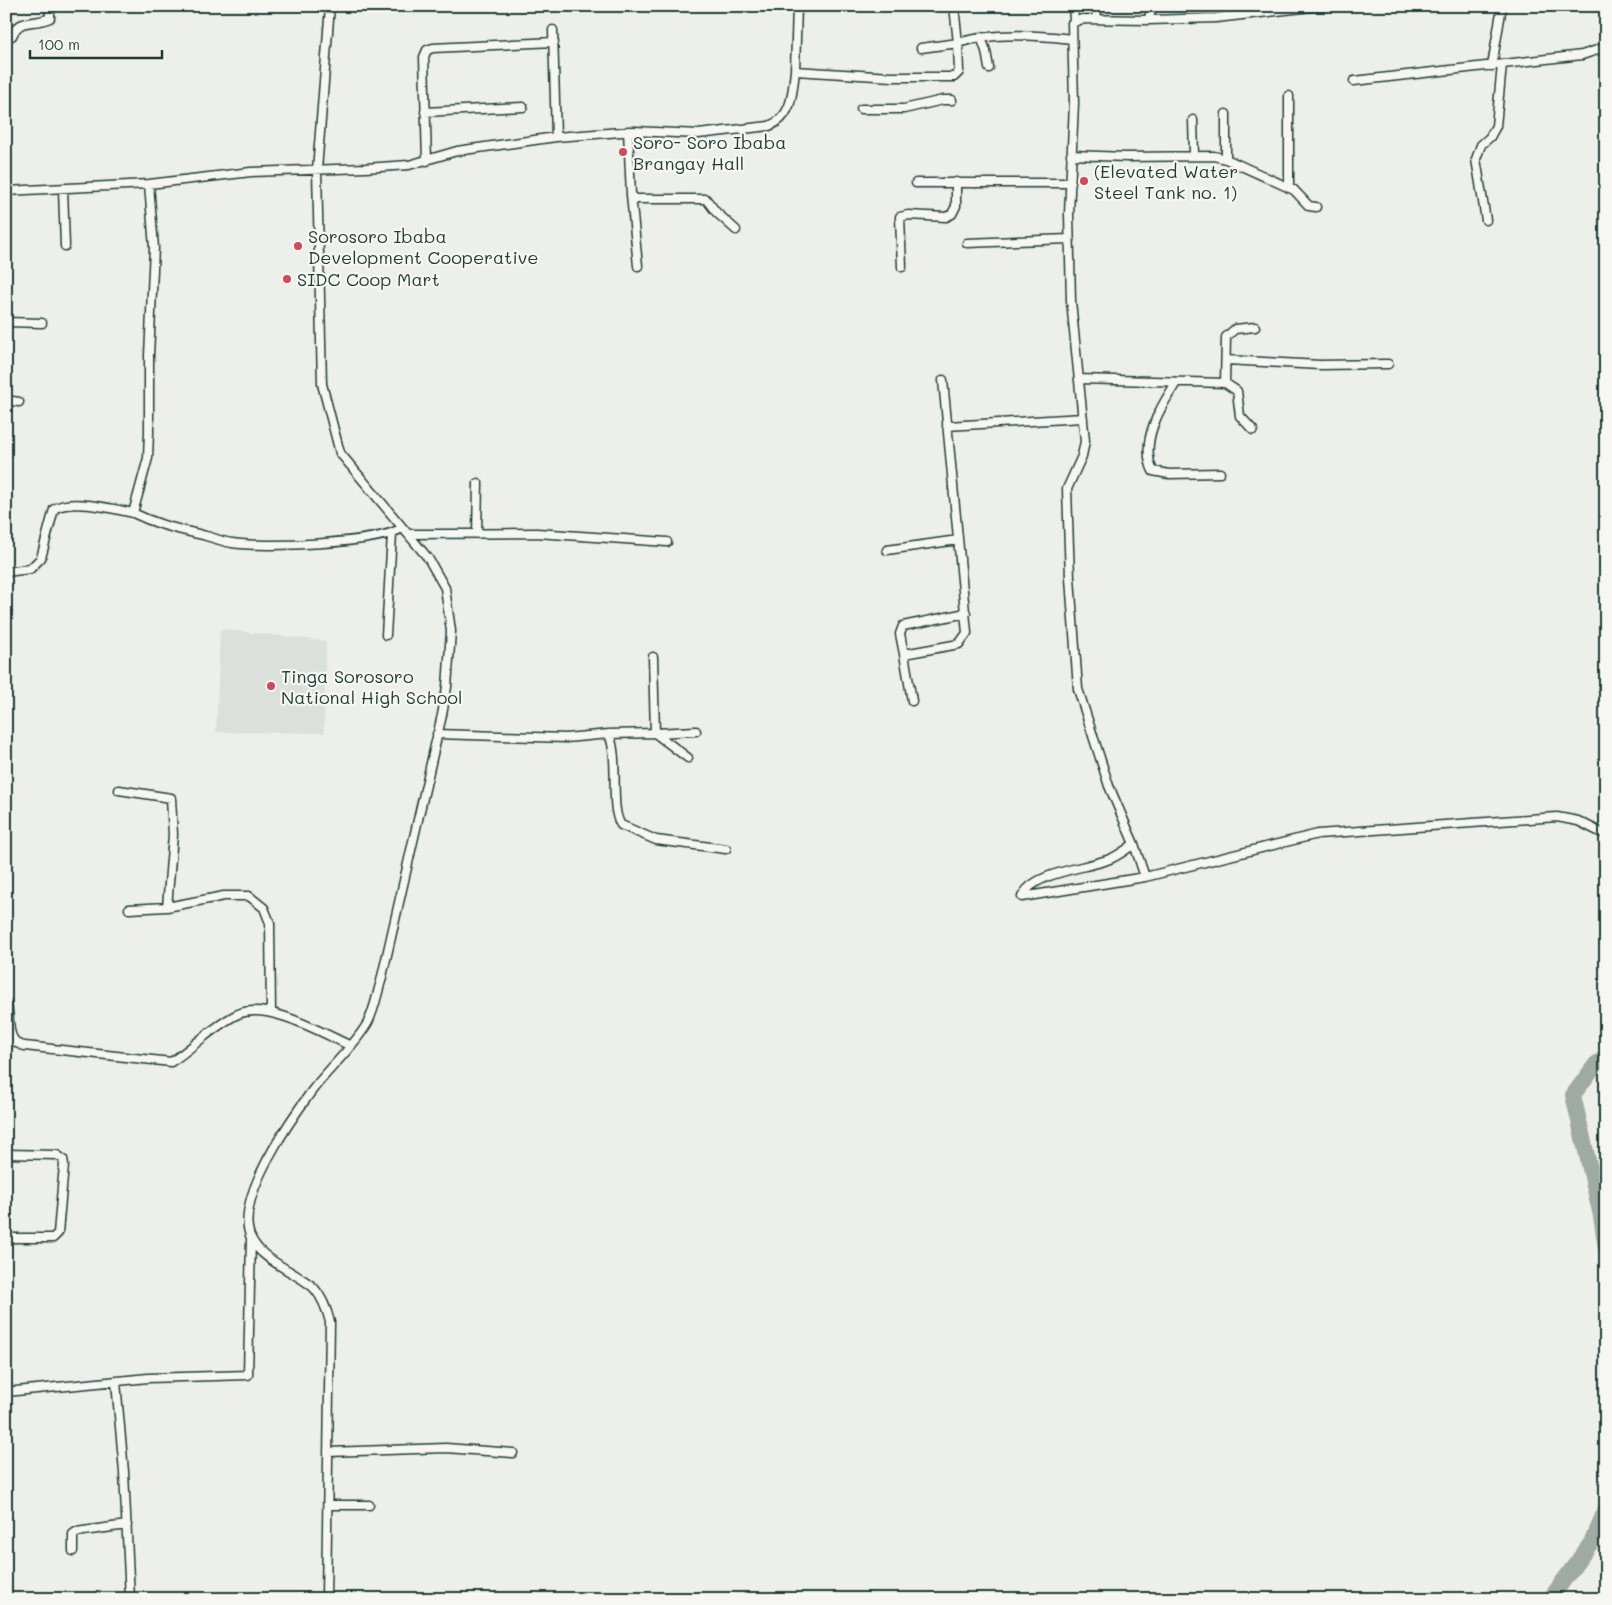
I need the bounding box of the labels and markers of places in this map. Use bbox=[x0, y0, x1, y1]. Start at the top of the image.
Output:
place label: Soro- Soro Ibaba Brangay Hall bbox=[633, 130, 786, 175]
marker: Soro- Soro Ibaba Brangay Hall bbox=[617, 146, 629, 158]
place label: (Elevated Water Steel Tank no. 1) bbox=[1094, 159, 1238, 204]
marker: (Elevated Water Steel Tank no. 1) bbox=[1078, 175, 1090, 187]
place label: Sorosoro Ibaba Development Cooperative bbox=[308, 224, 538, 269]
marker: Sorosoro Ibaba Development Cooperative bbox=[292, 240, 304, 252]
place label: SIDC Coop Mart bbox=[297, 267, 440, 291]
marker: SIDC Coop Mart bbox=[281, 273, 293, 285]
place label: Tinga Sorosoro National High School bbox=[281, 664, 463, 709]
marker: Tinga Sorosoro National High School bbox=[265, 680, 277, 692]

